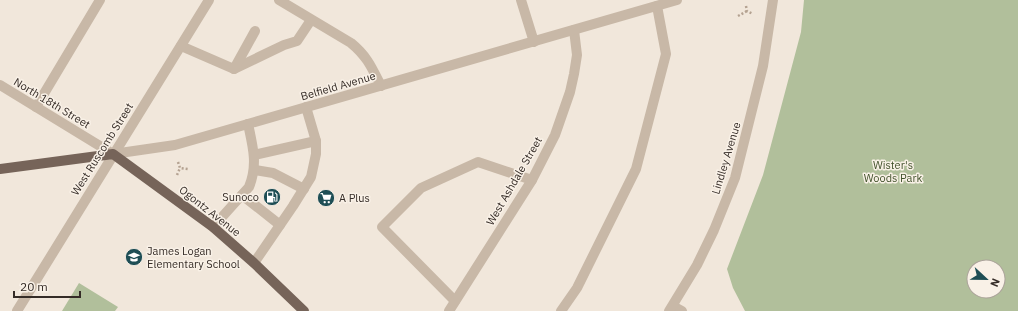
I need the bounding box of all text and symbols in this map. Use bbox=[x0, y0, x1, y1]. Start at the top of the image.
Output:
street label: Belfield Avenue bbox=[299, 69, 377, 103]
street label: North 18th Street bbox=[11, 75, 93, 131]
street label: West Ruscomb Street bbox=[68, 100, 136, 198]
street label: Lindley Avenue bbox=[708, 120, 744, 196]
street label: West Ashdale Street bbox=[483, 134, 545, 228]
park label: Wister's Woods Park bbox=[864, 158, 922, 185]
street label: Ogontz Avenue bbox=[176, 183, 244, 239]
fuel station icon: Sunoco bbox=[262, 187, 282, 207]
supermarket icon: A Plus bbox=[316, 188, 336, 208]
place label: Sunoco bbox=[222, 190, 259, 204]
place label: A Plus bbox=[339, 191, 370, 205]
place label: James Logan Elementary School bbox=[147, 244, 240, 271]
school or university icon: James Logan Elementary School bbox=[124, 247, 144, 267]
north arrow bbox=[966, 259, 1006, 299]
scale bar bbox=[14, 273, 80, 299]
text: N bbox=[987, 276, 1003, 289]
text: 20 m bbox=[20, 279, 48, 294]

